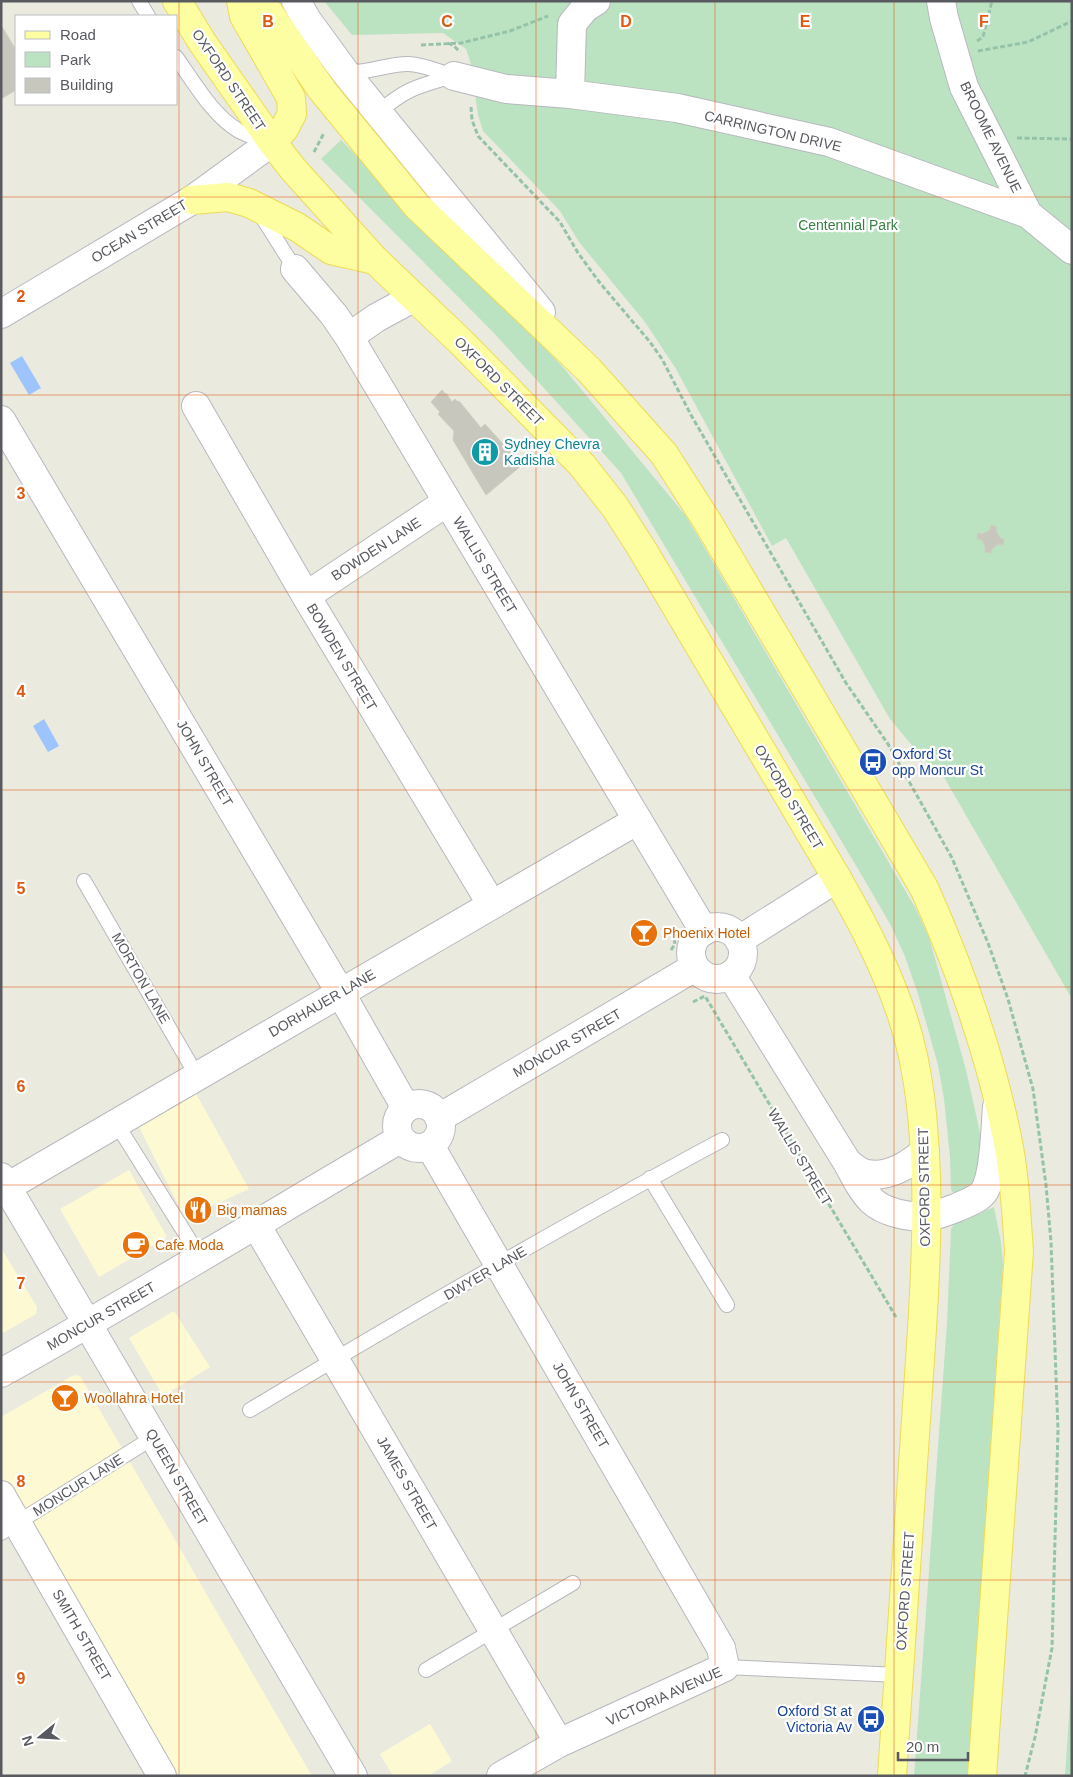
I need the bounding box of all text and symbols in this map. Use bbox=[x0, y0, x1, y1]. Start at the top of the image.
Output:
text: B bbox=[262, 13, 274, 30]
text: C bbox=[441, 13, 453, 30]
text: D bbox=[620, 13, 632, 30]
text: E bbox=[800, 13, 811, 30]
text: F bbox=[979, 13, 989, 30]
legend bbox=[15, 15, 178, 105]
text: Road bbox=[60, 26, 96, 43]
street label: OXFORD STREET bbox=[189, 26, 269, 134]
text: Park bbox=[60, 51, 91, 68]
text: Building bbox=[60, 76, 113, 93]
street label: BROOME AVENUE bbox=[957, 79, 1025, 195]
street label: CARRINGTON DRIVE bbox=[703, 107, 843, 155]
street label: OCEAN STREET bbox=[88, 196, 190, 266]
park label: Centennial Park bbox=[798, 217, 899, 233]
text: 2 bbox=[17, 288, 26, 305]
street label: OXFORD STREET bbox=[451, 333, 547, 429]
place label: Sydney Chevra Kadisha bbox=[504, 436, 600, 468]
building icon: Sydney Chevra Kadisha bbox=[470, 437, 500, 467]
text: 3 bbox=[17, 485, 26, 502]
street label: BOWDEN LANE bbox=[328, 514, 424, 584]
street label: WALLIS STREET bbox=[450, 514, 520, 617]
street label: BOWDEN STREET bbox=[304, 601, 381, 714]
text: 4 bbox=[17, 683, 26, 700]
street label: JOHN STREET bbox=[174, 717, 236, 809]
street label: OXFORD STREET bbox=[751, 742, 827, 853]
place label: Oxford St opp Moncur St bbox=[892, 746, 983, 778]
bus stop icon: Oxford St opp Moncur St bbox=[858, 747, 888, 777]
text: 5 bbox=[17, 880, 26, 897]
bar icon: Phoenix Hotel bbox=[629, 918, 659, 948]
place label: Phoenix Hotel bbox=[663, 925, 750, 941]
street label: MORTON LANE bbox=[109, 930, 173, 1026]
street label: DORHAUER LANE bbox=[266, 966, 378, 1040]
street label: MONCUR STREET bbox=[510, 1005, 624, 1080]
text: 6 bbox=[17, 1078, 26, 1095]
street label: WALLIS STREET bbox=[765, 1106, 835, 1209]
street label: OXFORD STREET bbox=[915, 1127, 933, 1247]
restaurant icon: Big mamas bbox=[183, 1195, 213, 1225]
place label: Big mamas bbox=[217, 1202, 287, 1218]
cafe icon: Cafe Moda bbox=[121, 1230, 151, 1260]
place label: Cafe Moda bbox=[155, 1237, 224, 1253]
street label: DWYER LANE bbox=[441, 1243, 529, 1303]
text: 7 bbox=[17, 1275, 26, 1292]
street label: MONCUR STREET bbox=[44, 1278, 158, 1353]
street label: JOHN STREET bbox=[550, 1359, 612, 1451]
bar icon: Woollahra Hotel bbox=[50, 1383, 80, 1413]
place label: Woollahra Hotel bbox=[84, 1390, 183, 1406]
street label: QUEEN STREET bbox=[143, 1426, 211, 1529]
street label: JAMES STREET bbox=[374, 1433, 441, 1533]
street label: MONCUR LANE bbox=[30, 1451, 126, 1519]
text: 8 bbox=[17, 1473, 26, 1490]
street label: OXFORD STREET bbox=[893, 1531, 917, 1651]
street label: SMITH STREET bbox=[49, 1587, 115, 1684]
street label: VICTORIA AVENUE bbox=[604, 1663, 724, 1729]
text: 9 bbox=[17, 1670, 26, 1687]
place label: Oxford St at Victoria Av bbox=[777, 1703, 852, 1735]
bus stop icon: Oxford St at Victoria Av bbox=[856, 1704, 886, 1734]
north arrow bbox=[15, 1712, 65, 1762]
scale bar bbox=[898, 1730, 968, 1762]
text: N bbox=[18, 1734, 37, 1748]
text: 20 m bbox=[906, 1738, 939, 1755]

